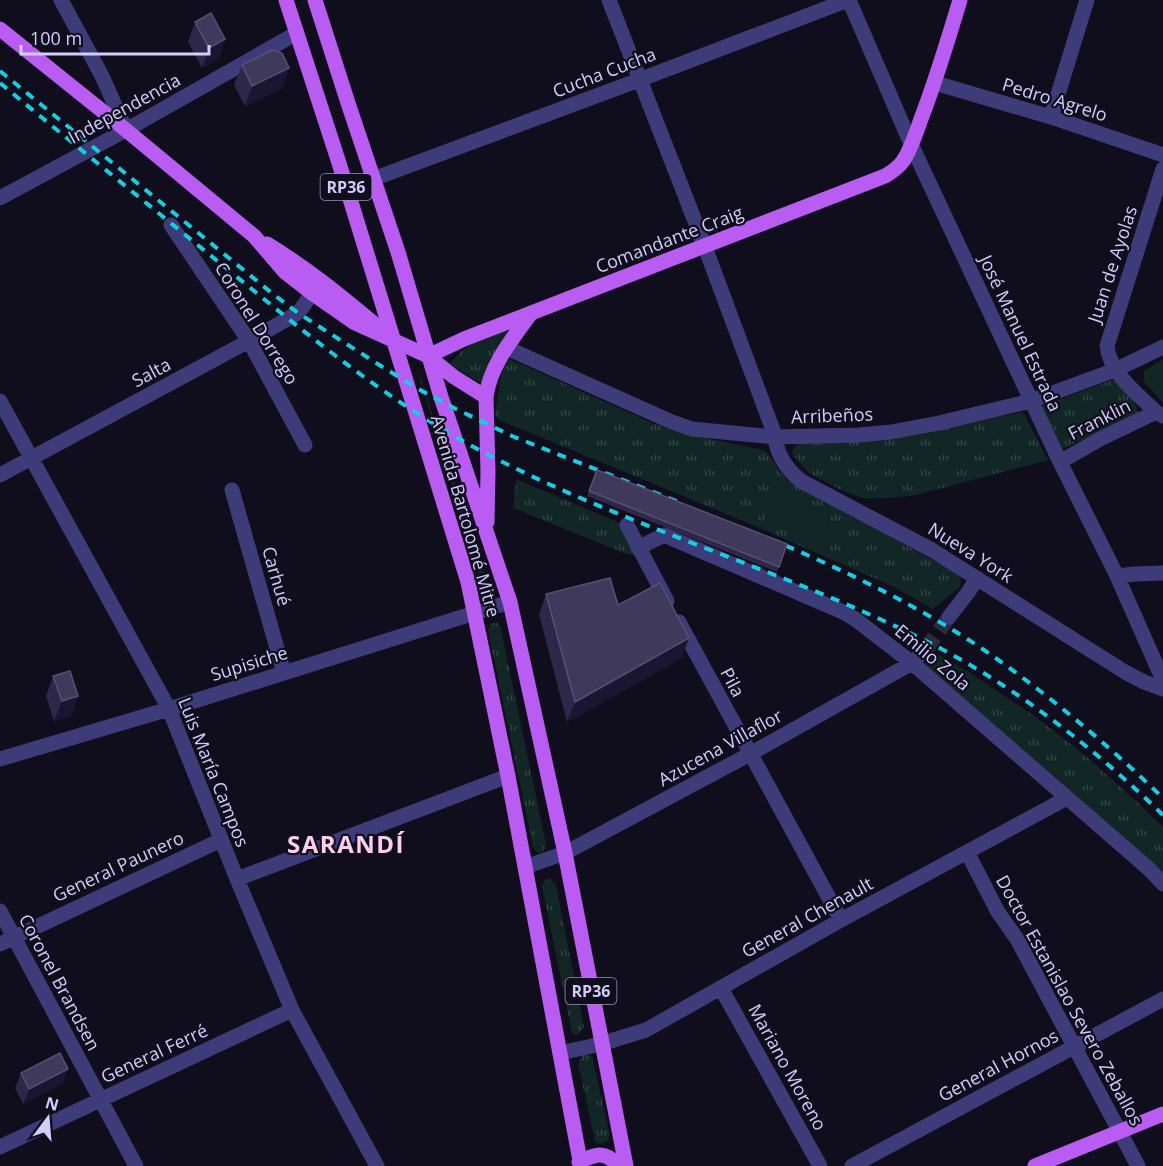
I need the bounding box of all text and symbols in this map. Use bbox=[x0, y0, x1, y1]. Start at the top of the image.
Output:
scale bar bbox=[21, 18, 208, 56]
text: 100 m bbox=[30, 26, 82, 50]
street label: Cucha Cucha bbox=[549, 41, 659, 103]
street label: Independencia bbox=[64, 67, 184, 149]
street label: Pedro Agrelo bbox=[999, 72, 1111, 126]
road number: RP36 bbox=[320, 174, 372, 200]
street label: Comandante Craig bbox=[592, 200, 746, 278]
street label: Juan de Ayolas bbox=[1081, 202, 1142, 328]
street label: José Manuel Estrada bbox=[973, 249, 1068, 415]
street label: Coronel Dorrego bbox=[210, 257, 304, 389]
street label: Salta bbox=[127, 352, 175, 392]
street label: Franklin bbox=[1064, 393, 1134, 445]
street label: Arribeños bbox=[790, 402, 874, 428]
street label: Avenida Bartolomé Mitre bbox=[426, 412, 506, 620]
street label: Nueva York bbox=[924, 516, 1019, 588]
street label: Carhué bbox=[257, 543, 297, 609]
street label: Emilio Zola bbox=[890, 618, 976, 696]
street label: Supisiche bbox=[208, 640, 290, 686]
street label: Pila bbox=[715, 663, 751, 701]
street label: Luis María Campos bbox=[173, 694, 255, 850]
street label: Azucena Villaflor bbox=[654, 703, 787, 791]
street label: General Paunero bbox=[49, 825, 187, 907]
district label: SARANDÍ bbox=[287, 827, 406, 860]
street label: Doctor Estanislao Severo Zeballos bbox=[991, 870, 1149, 1130]
street label: General Chenault bbox=[737, 871, 877, 963]
street label: Coronel Brandsen bbox=[14, 909, 106, 1055]
road number: RP36 bbox=[566, 978, 616, 1004]
street label: Mariano Moreno bbox=[743, 1000, 833, 1134]
street label: General Ferré bbox=[97, 1018, 211, 1088]
street label: General Hornos bbox=[934, 1023, 1062, 1107]
north arrow bbox=[18, 1088, 78, 1148]
text: N bbox=[43, 1091, 61, 1116]

